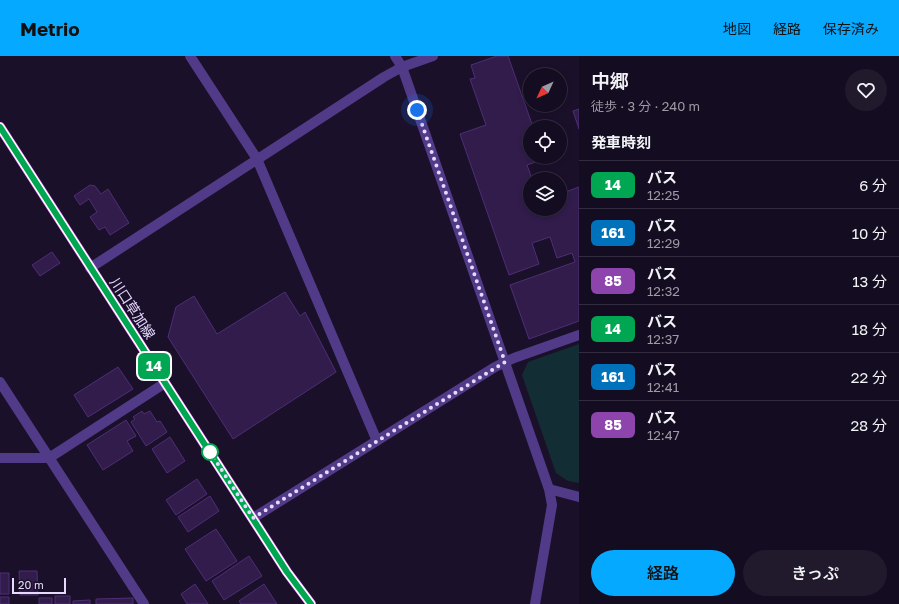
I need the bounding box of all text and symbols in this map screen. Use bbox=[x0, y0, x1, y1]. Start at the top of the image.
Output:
text: Metrio bbox=[20, 17, 80, 40]
text: 地図 bbox=[723, 20, 751, 37]
text: 経路 bbox=[773, 20, 801, 37]
text: 保存済み bbox=[823, 20, 879, 37]
north arrow bbox=[523, 68, 567, 112]
map controls bbox=[523, 68, 567, 216]
text: 中郷 bbox=[591, 69, 629, 92]
button: heart bbox=[845, 69, 887, 111]
text: 徒歩 · 3 分 · 240 m bbox=[591, 98, 700, 114]
your location bbox=[407, 100, 427, 120]
button: locate bbox=[523, 120, 567, 164]
text: 発車時刻 bbox=[591, 133, 651, 151]
text: バス bbox=[647, 168, 677, 186]
button: layers bbox=[523, 172, 567, 216]
text: 14 bbox=[605, 176, 621, 193]
text: 6 分 bbox=[859, 176, 887, 194]
text: 12:25 bbox=[647, 187, 680, 203]
text: バス bbox=[647, 216, 677, 234]
text: 161 bbox=[601, 224, 625, 241]
text: 10 分 bbox=[852, 224, 887, 242]
text: 12:29 bbox=[647, 235, 680, 251]
text: バス bbox=[647, 264, 677, 282]
text: 85 bbox=[604, 272, 622, 289]
text: 13 分 bbox=[852, 272, 887, 290]
street label: 川口草加線 bbox=[107, 274, 159, 342]
text: 12:32 bbox=[647, 283, 680, 299]
text: バス bbox=[647, 312, 677, 330]
text: 14 bbox=[605, 320, 621, 337]
text: 18 分 bbox=[852, 320, 887, 338]
text: 12:37 bbox=[647, 331, 679, 347]
line badge: 14 bbox=[136, 353, 172, 379]
text: 14 bbox=[146, 357, 162, 374]
text: バス bbox=[647, 360, 677, 378]
text: 161 bbox=[601, 368, 625, 385]
text: 22 分 bbox=[851, 368, 887, 386]
text: 12:41 bbox=[647, 379, 679, 395]
text: バス bbox=[647, 408, 677, 426]
text: 85 bbox=[604, 416, 622, 433]
text: 28 分 bbox=[850, 416, 887, 434]
text: 12:47 bbox=[647, 427, 680, 443]
unlabelled marker bbox=[201, 443, 219, 461]
button: 経路 bbox=[591, 550, 735, 596]
button: きっぷ bbox=[743, 550, 887, 596]
scale bar bbox=[12, 576, 66, 595]
text: 20 m bbox=[18, 578, 44, 591]

